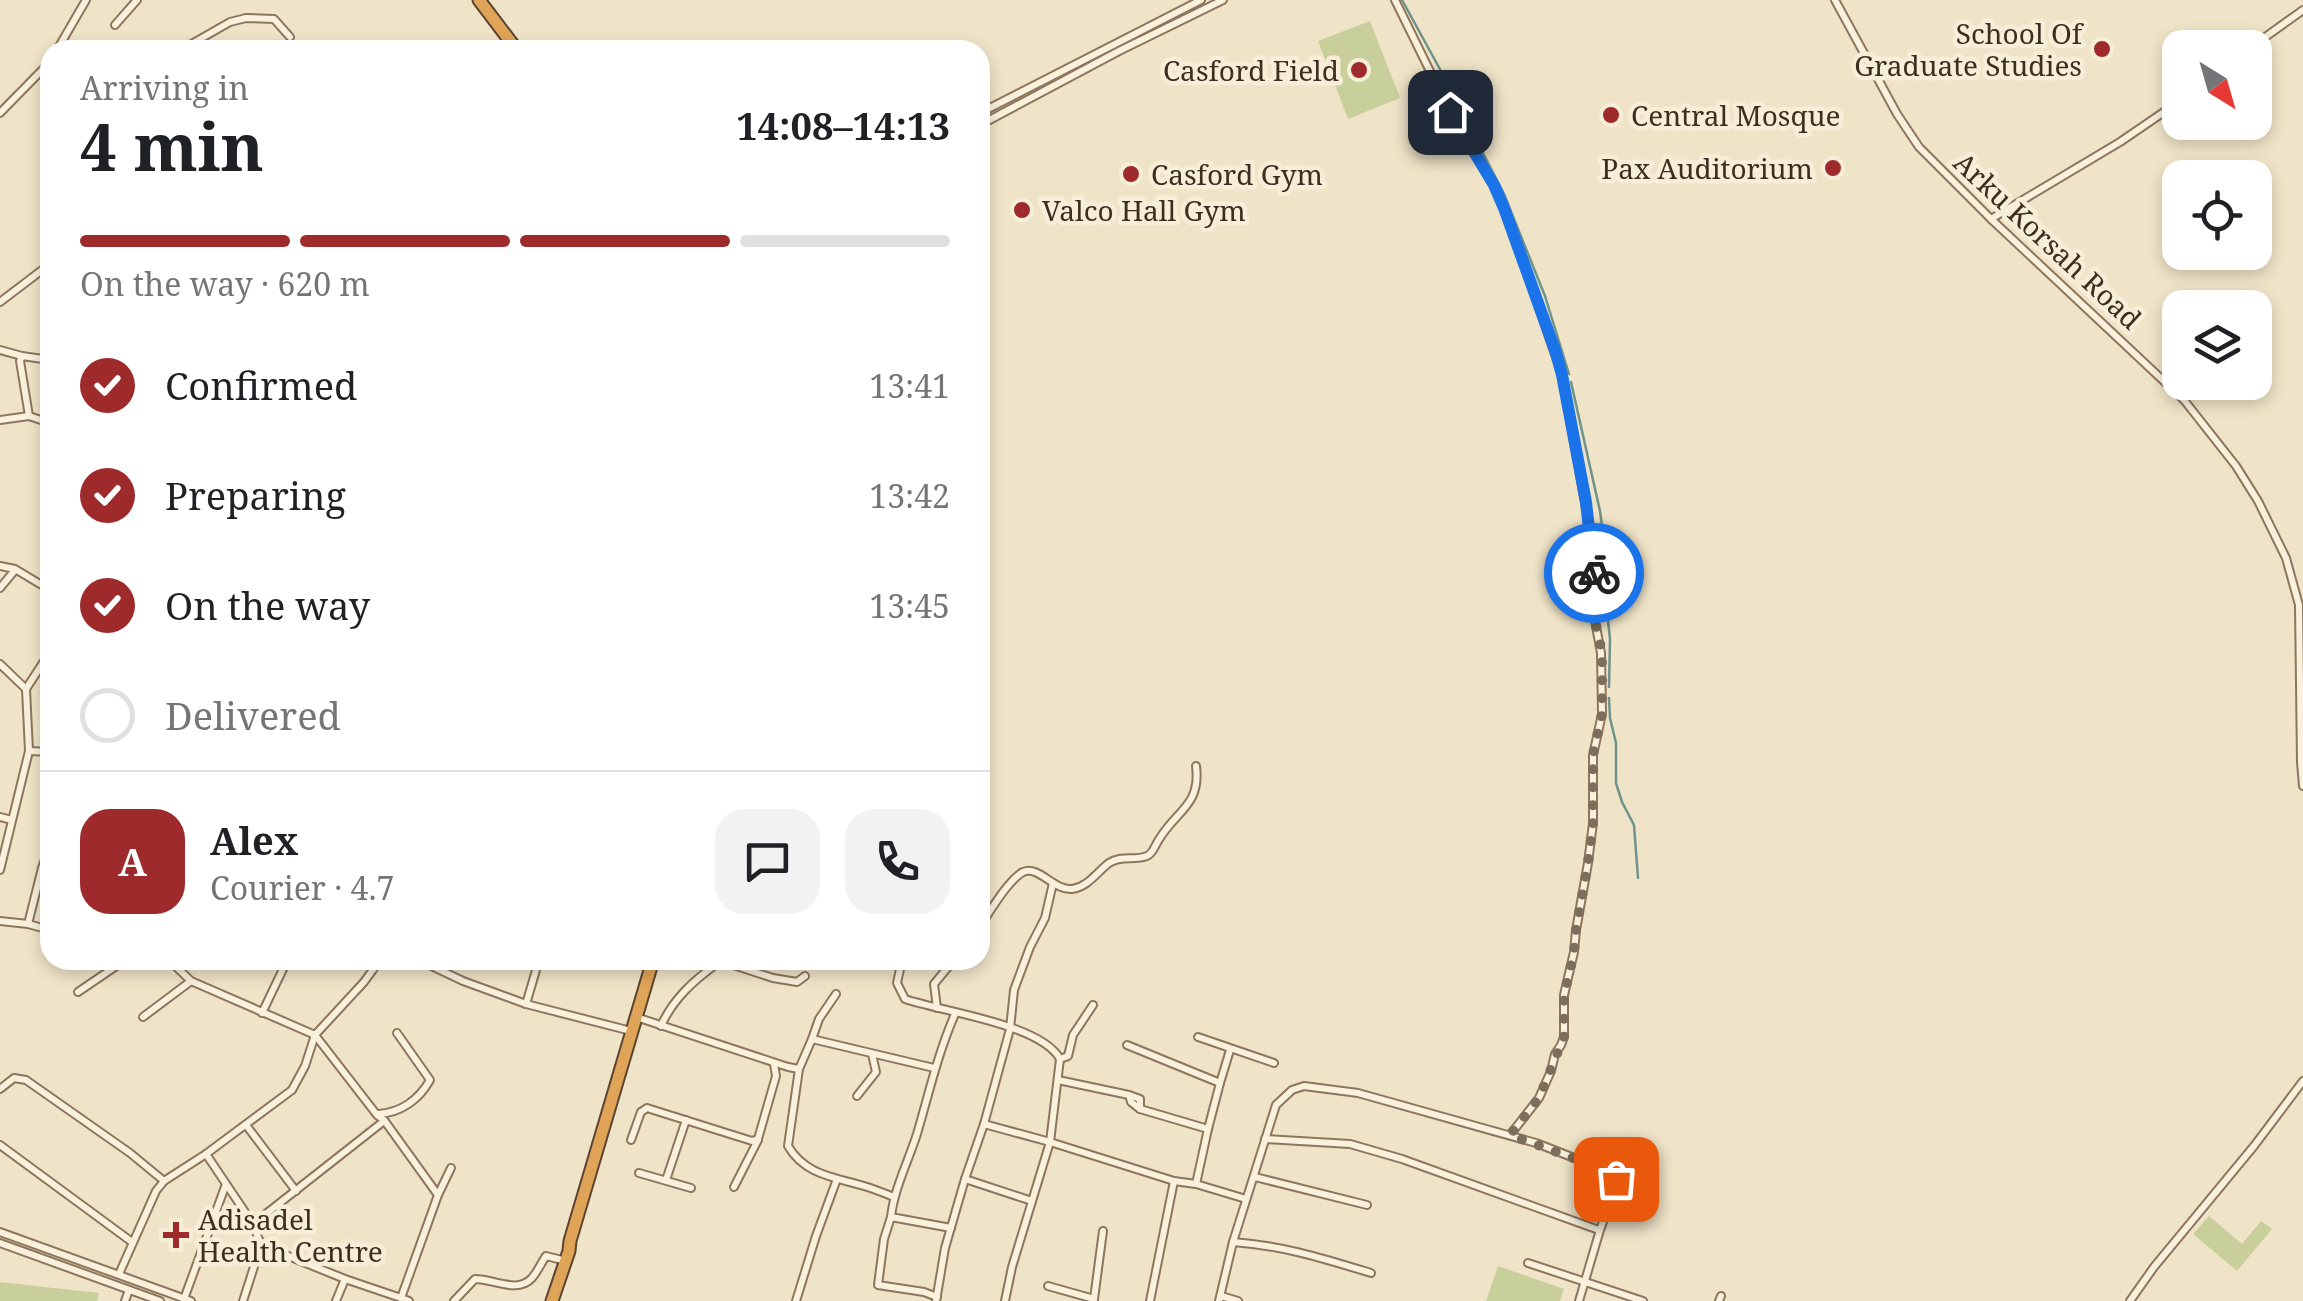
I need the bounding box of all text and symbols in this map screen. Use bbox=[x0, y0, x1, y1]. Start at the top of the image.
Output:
place label: School Of Graduate Studies bbox=[1854, 14, 2085, 84]
north arrow bbox=[2162, 30, 2272, 140]
map controls bbox=[2162, 30, 2272, 400]
marker: School Of Graduate Studies bbox=[2091, 38, 2113, 60]
place label: Casford Field bbox=[1163, 51, 1339, 89]
marker: Casford Field bbox=[1348, 59, 1370, 81]
text: Arriving in bbox=[80, 66, 249, 109]
pin bbox=[1408, 70, 1493, 155]
icon: home bbox=[1423, 85, 1478, 140]
place label: Central Mosque bbox=[1631, 96, 1840, 134]
text: 14:08–14:13 bbox=[736, 99, 950, 151]
text: 4 min bbox=[80, 102, 264, 190]
marker: Central Mosque bbox=[1600, 104, 1622, 126]
street label: Arku Korsah Road bbox=[1946, 143, 2150, 337]
place label: Pax Auditorium bbox=[1601, 149, 1813, 187]
place label: Casford Gym bbox=[1151, 155, 1323, 193]
marker: Pax Auditorium bbox=[1822, 157, 1844, 179]
button: locate bbox=[2162, 160, 2272, 270]
marker: Casford Gym bbox=[1120, 163, 1142, 185]
place label: Valco Hall Gym bbox=[1042, 191, 1246, 229]
marker: Valco Hall Gym bbox=[1011, 199, 1033, 221]
text: On the way · 620 m bbox=[80, 262, 370, 305]
button: layers bbox=[2162, 290, 2272, 400]
icon: check bbox=[80, 358, 135, 413]
text: Confirmed bbox=[165, 359, 357, 411]
text: 13:41 bbox=[869, 364, 950, 407]
icon: check bbox=[80, 468, 135, 523]
text: Preparing bbox=[165, 469, 346, 521]
text: 13:42 bbox=[869, 474, 950, 517]
courier bbox=[1544, 523, 1644, 623]
icon: bike bbox=[1567, 546, 1622, 601]
icon: check bbox=[80, 578, 135, 633]
text: On the way bbox=[165, 579, 370, 631]
text: 13:45 bbox=[869, 584, 950, 627]
text: Delivered bbox=[165, 689, 341, 741]
button: chat bbox=[715, 809, 820, 914]
button: phone bbox=[845, 809, 950, 914]
text: Alex bbox=[210, 814, 298, 866]
text: A bbox=[118, 835, 147, 887]
text: Courier · 4.7 bbox=[210, 866, 394, 909]
pin bbox=[1574, 1137, 1659, 1222]
icon: bag bbox=[1589, 1152, 1644, 1207]
place label: Adisadel Health Centre bbox=[198, 1200, 383, 1270]
marker: Adisadel Health Centre bbox=[163, 1222, 189, 1248]

